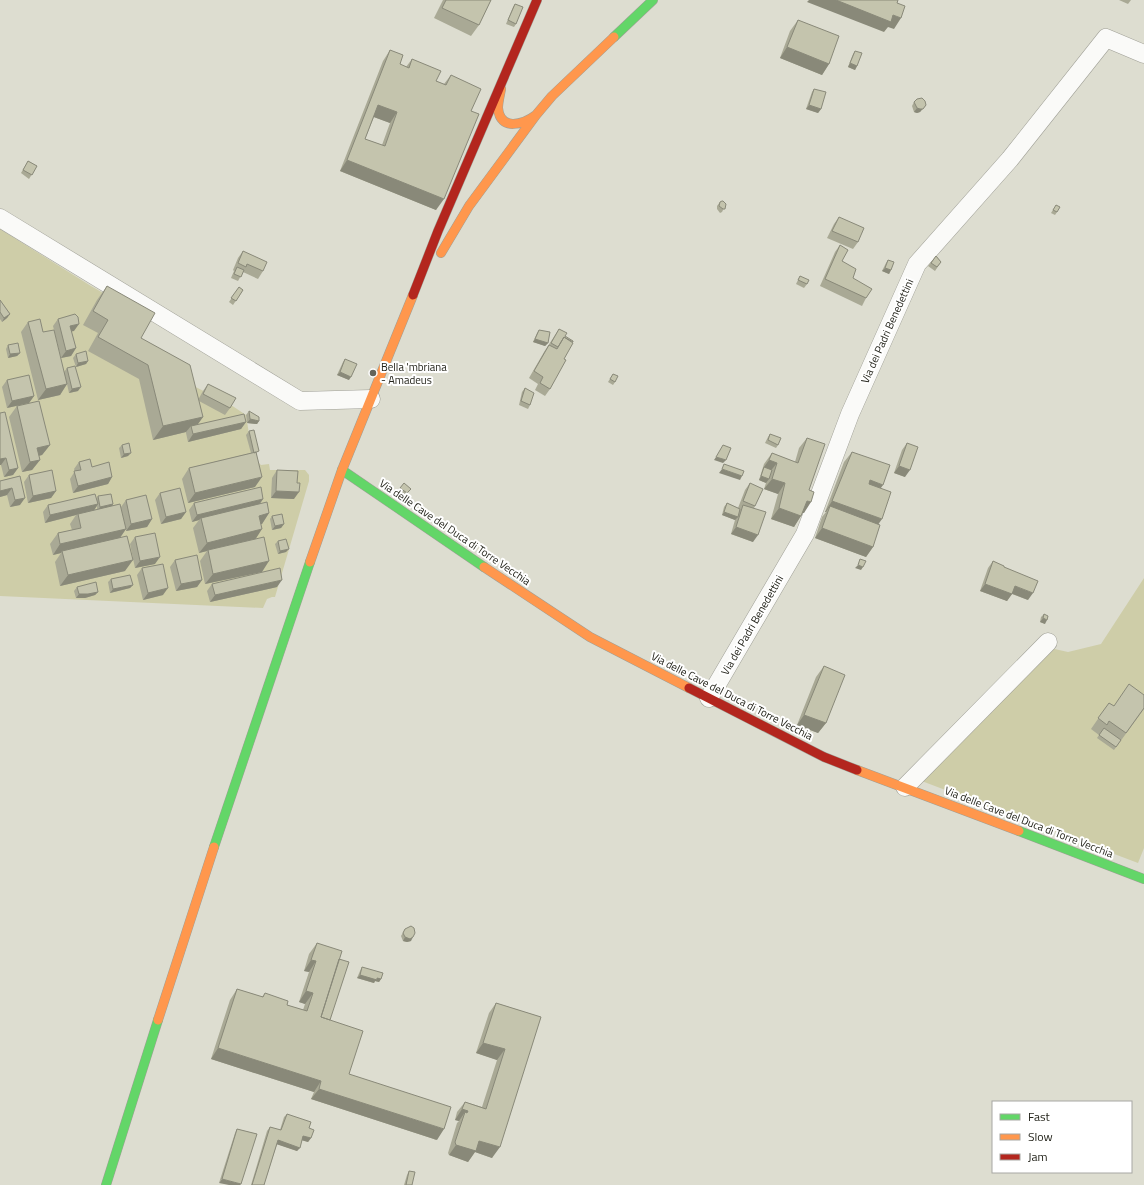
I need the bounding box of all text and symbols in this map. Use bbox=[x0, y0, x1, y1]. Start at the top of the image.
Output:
street label: Via dei Padri Benedettini bbox=[857, 276, 917, 386]
place label: Bella 'mbriana - Amadeus bbox=[381, 359, 447, 388]
marker: Bella 'mbriana - Amadeus bbox=[368, 368, 378, 378]
street label: Via delle Cave del Duca di Torre Vecchia bbox=[376, 475, 534, 589]
street label: Via dei Padri Benedettini bbox=[717, 572, 787, 678]
street label: Via delle Cave del Duca di Torre Vecchia bbox=[648, 648, 816, 744]
street label: Via delle Cave del Duca di Torre Vecchia bbox=[942, 782, 1116, 862]
legend bbox=[992, 1101, 1132, 1173]
text: Fast bbox=[1028, 1107, 1051, 1126]
text: Slow bbox=[1028, 1127, 1053, 1146]
text: Jam bbox=[1028, 1147, 1048, 1166]

